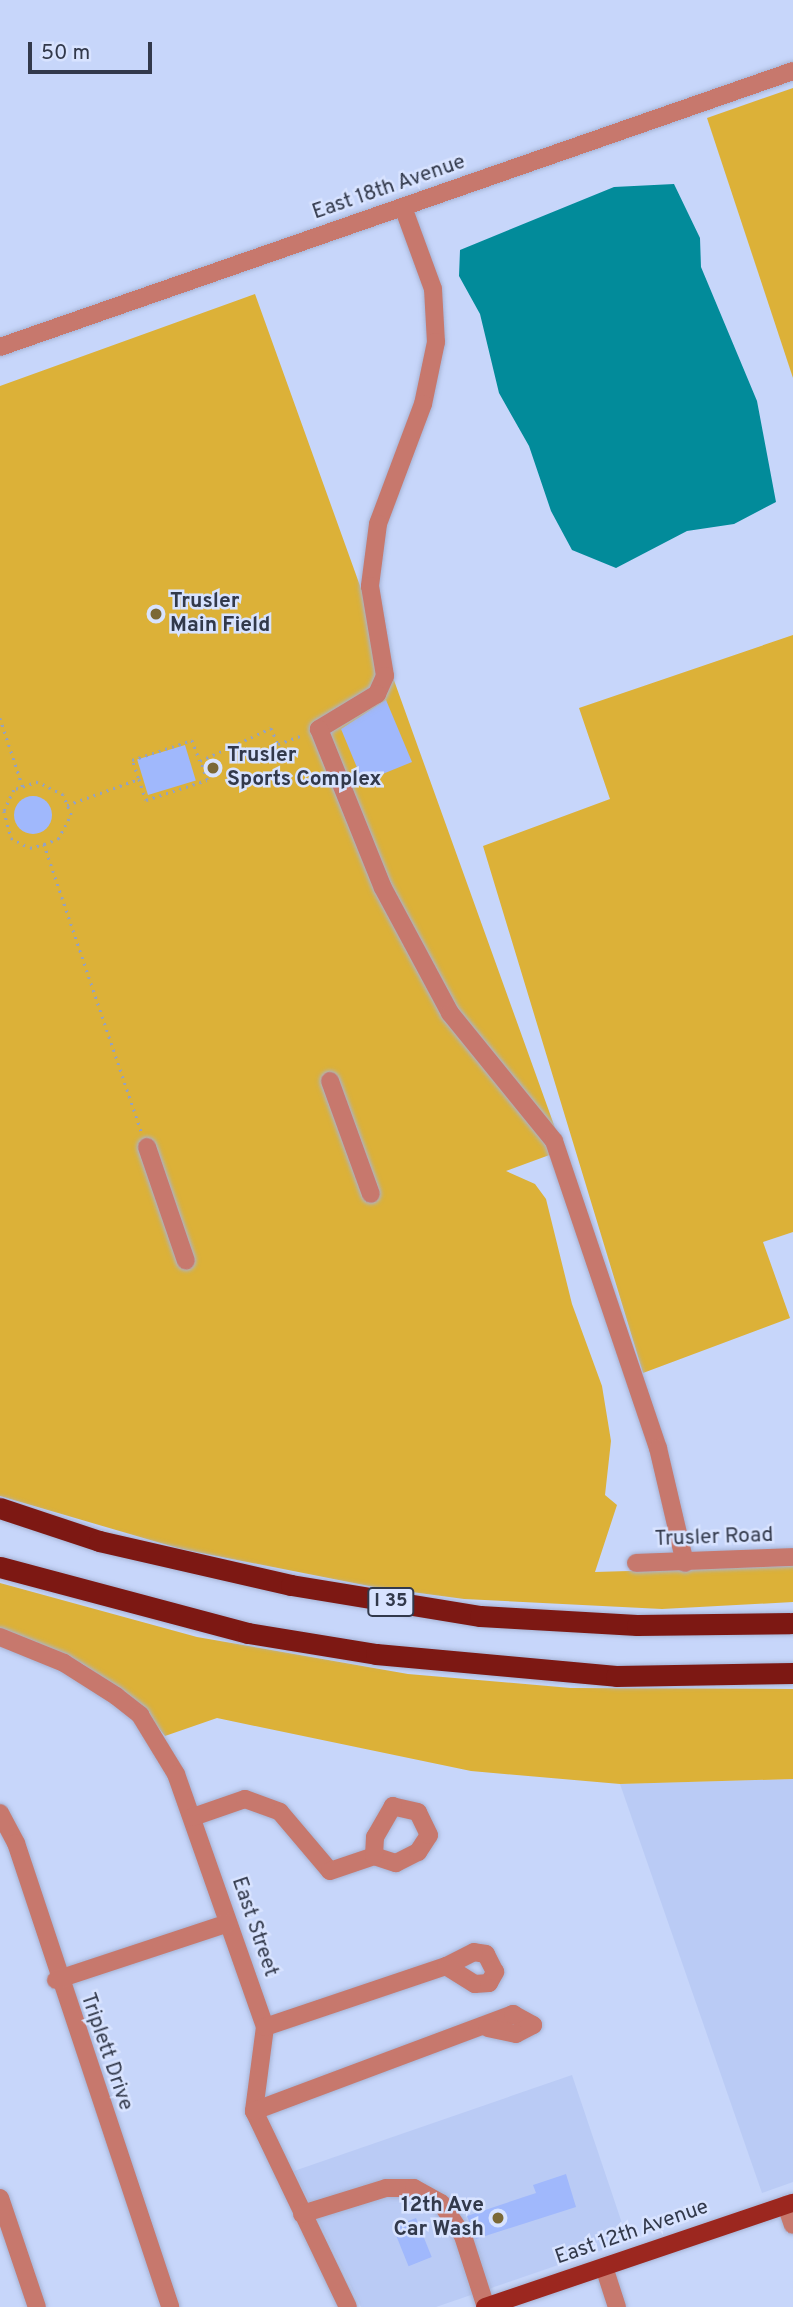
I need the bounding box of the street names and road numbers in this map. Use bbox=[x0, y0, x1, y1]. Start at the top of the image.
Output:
street label: East 18th Avenue bbox=[309, 150, 469, 226]
street label: Trusler Road bbox=[654, 1523, 774, 1553]
road number: I 35 bbox=[366, 1586, 416, 1618]
street label: East Street bbox=[225, 1874, 283, 1980]
street label: Triplett Drive bbox=[74, 1990, 138, 2114]
street label: East 12th Avenue bbox=[552, 2195, 712, 2271]

